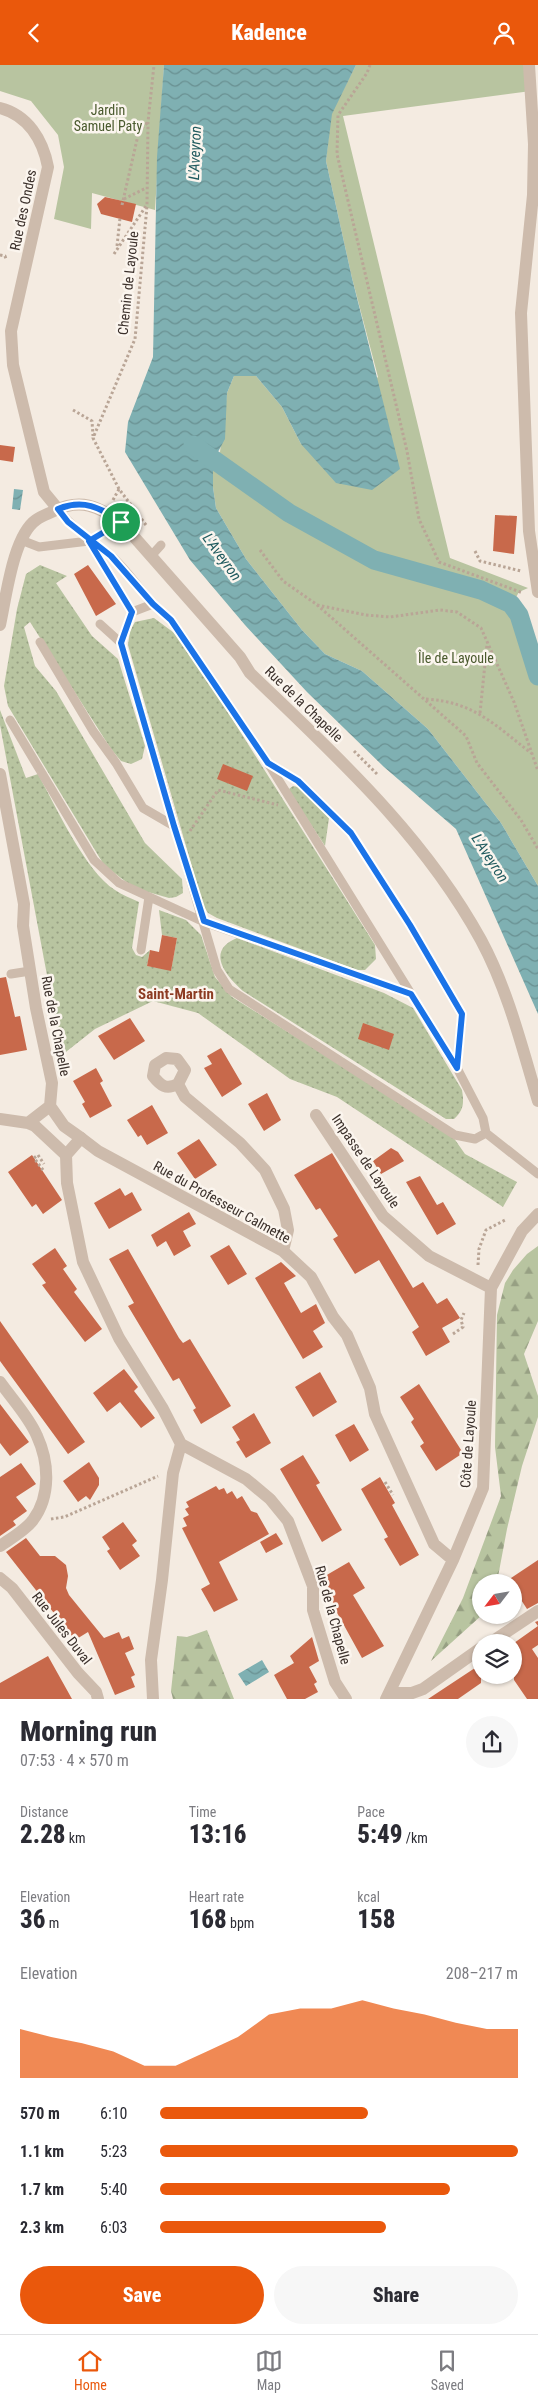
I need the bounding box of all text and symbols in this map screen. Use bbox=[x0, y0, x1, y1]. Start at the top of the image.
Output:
icon: back bbox=[20, 19, 48, 47]
icon: person bbox=[490, 19, 518, 47]
text: Kadence bbox=[231, 20, 307, 45]
park label: Jardin Samuel Paty bbox=[74, 102, 142, 134]
water label: L'Aveyron bbox=[185, 126, 205, 180]
street label: Rue des Ondes bbox=[7, 168, 39, 252]
street label: Chemin de Layoule bbox=[115, 230, 141, 336]
pin bbox=[100, 501, 142, 543]
icon: arrive bbox=[107, 508, 135, 536]
water label: L'Aveyron bbox=[199, 530, 245, 584]
park label: Île de Layoule bbox=[417, 649, 494, 666]
street label: Rue de la Chapelle bbox=[262, 663, 346, 745]
water label: L'Aveyron bbox=[468, 830, 512, 886]
street label: Rue de la Chapelle bbox=[38, 975, 74, 1078]
district label: Saint-Martin bbox=[138, 985, 214, 1003]
street label: Impasse de Layoule bbox=[329, 1111, 403, 1211]
street label: Rue du Professeur Calmette bbox=[151, 1158, 294, 1247]
street label: Côte de Layoule bbox=[457, 1399, 479, 1489]
street label: Rue de la Chapelle bbox=[312, 1564, 354, 1667]
north arrow bbox=[472, 1574, 522, 1624]
map controls bbox=[472, 1574, 522, 1684]
street label: Rue Jules Duval bbox=[29, 1589, 95, 1667]
button: layers bbox=[472, 1634, 522, 1684]
text: Morning run bbox=[20, 1715, 157, 1748]
button: share bbox=[466, 1716, 518, 1768]
text: 07:53 · 4 × 570 m bbox=[20, 1751, 129, 1770]
text: Distance bbox=[20, 1804, 68, 1820]
text: Time bbox=[189, 1804, 216, 1820]
text: Pace bbox=[357, 1804, 385, 1820]
text: 2.28 bbox=[20, 1820, 66, 1849]
text: 13:16 bbox=[189, 1820, 247, 1849]
text: 5:49 bbox=[357, 1820, 403, 1849]
text: km bbox=[66, 1830, 86, 1846]
text: /km bbox=[403, 1830, 428, 1846]
text: Elevation bbox=[20, 1889, 70, 1905]
text: Heart rate bbox=[189, 1889, 244, 1905]
text: kcal bbox=[357, 1889, 380, 1905]
text: 36 bbox=[20, 1905, 45, 1934]
text: 168 bbox=[189, 1905, 227, 1934]
text: 158 bbox=[357, 1905, 395, 1934]
text: m bbox=[45, 1915, 59, 1931]
text: bpm bbox=[227, 1915, 254, 1931]
text: Elevation bbox=[20, 1964, 78, 1983]
text: 208–217 m bbox=[446, 1964, 518, 1983]
text: 570 m bbox=[20, 2104, 60, 2123]
text: 6:10 bbox=[100, 2104, 127, 2123]
text: 1.1 km bbox=[20, 2142, 64, 2161]
text: 5:23 bbox=[100, 2142, 127, 2161]
text: 1.7 km bbox=[20, 2180, 64, 2199]
text: 5:40 bbox=[100, 2180, 127, 2199]
text: 2.3 km bbox=[20, 2218, 64, 2237]
text: 6:03 bbox=[100, 2218, 127, 2237]
button: Save bbox=[20, 2266, 264, 2324]
button: Share bbox=[274, 2266, 518, 2324]
tab: Home bbox=[74, 2347, 107, 2393]
tab: Map bbox=[255, 2347, 283, 2393]
tab: Saved bbox=[431, 2347, 464, 2393]

